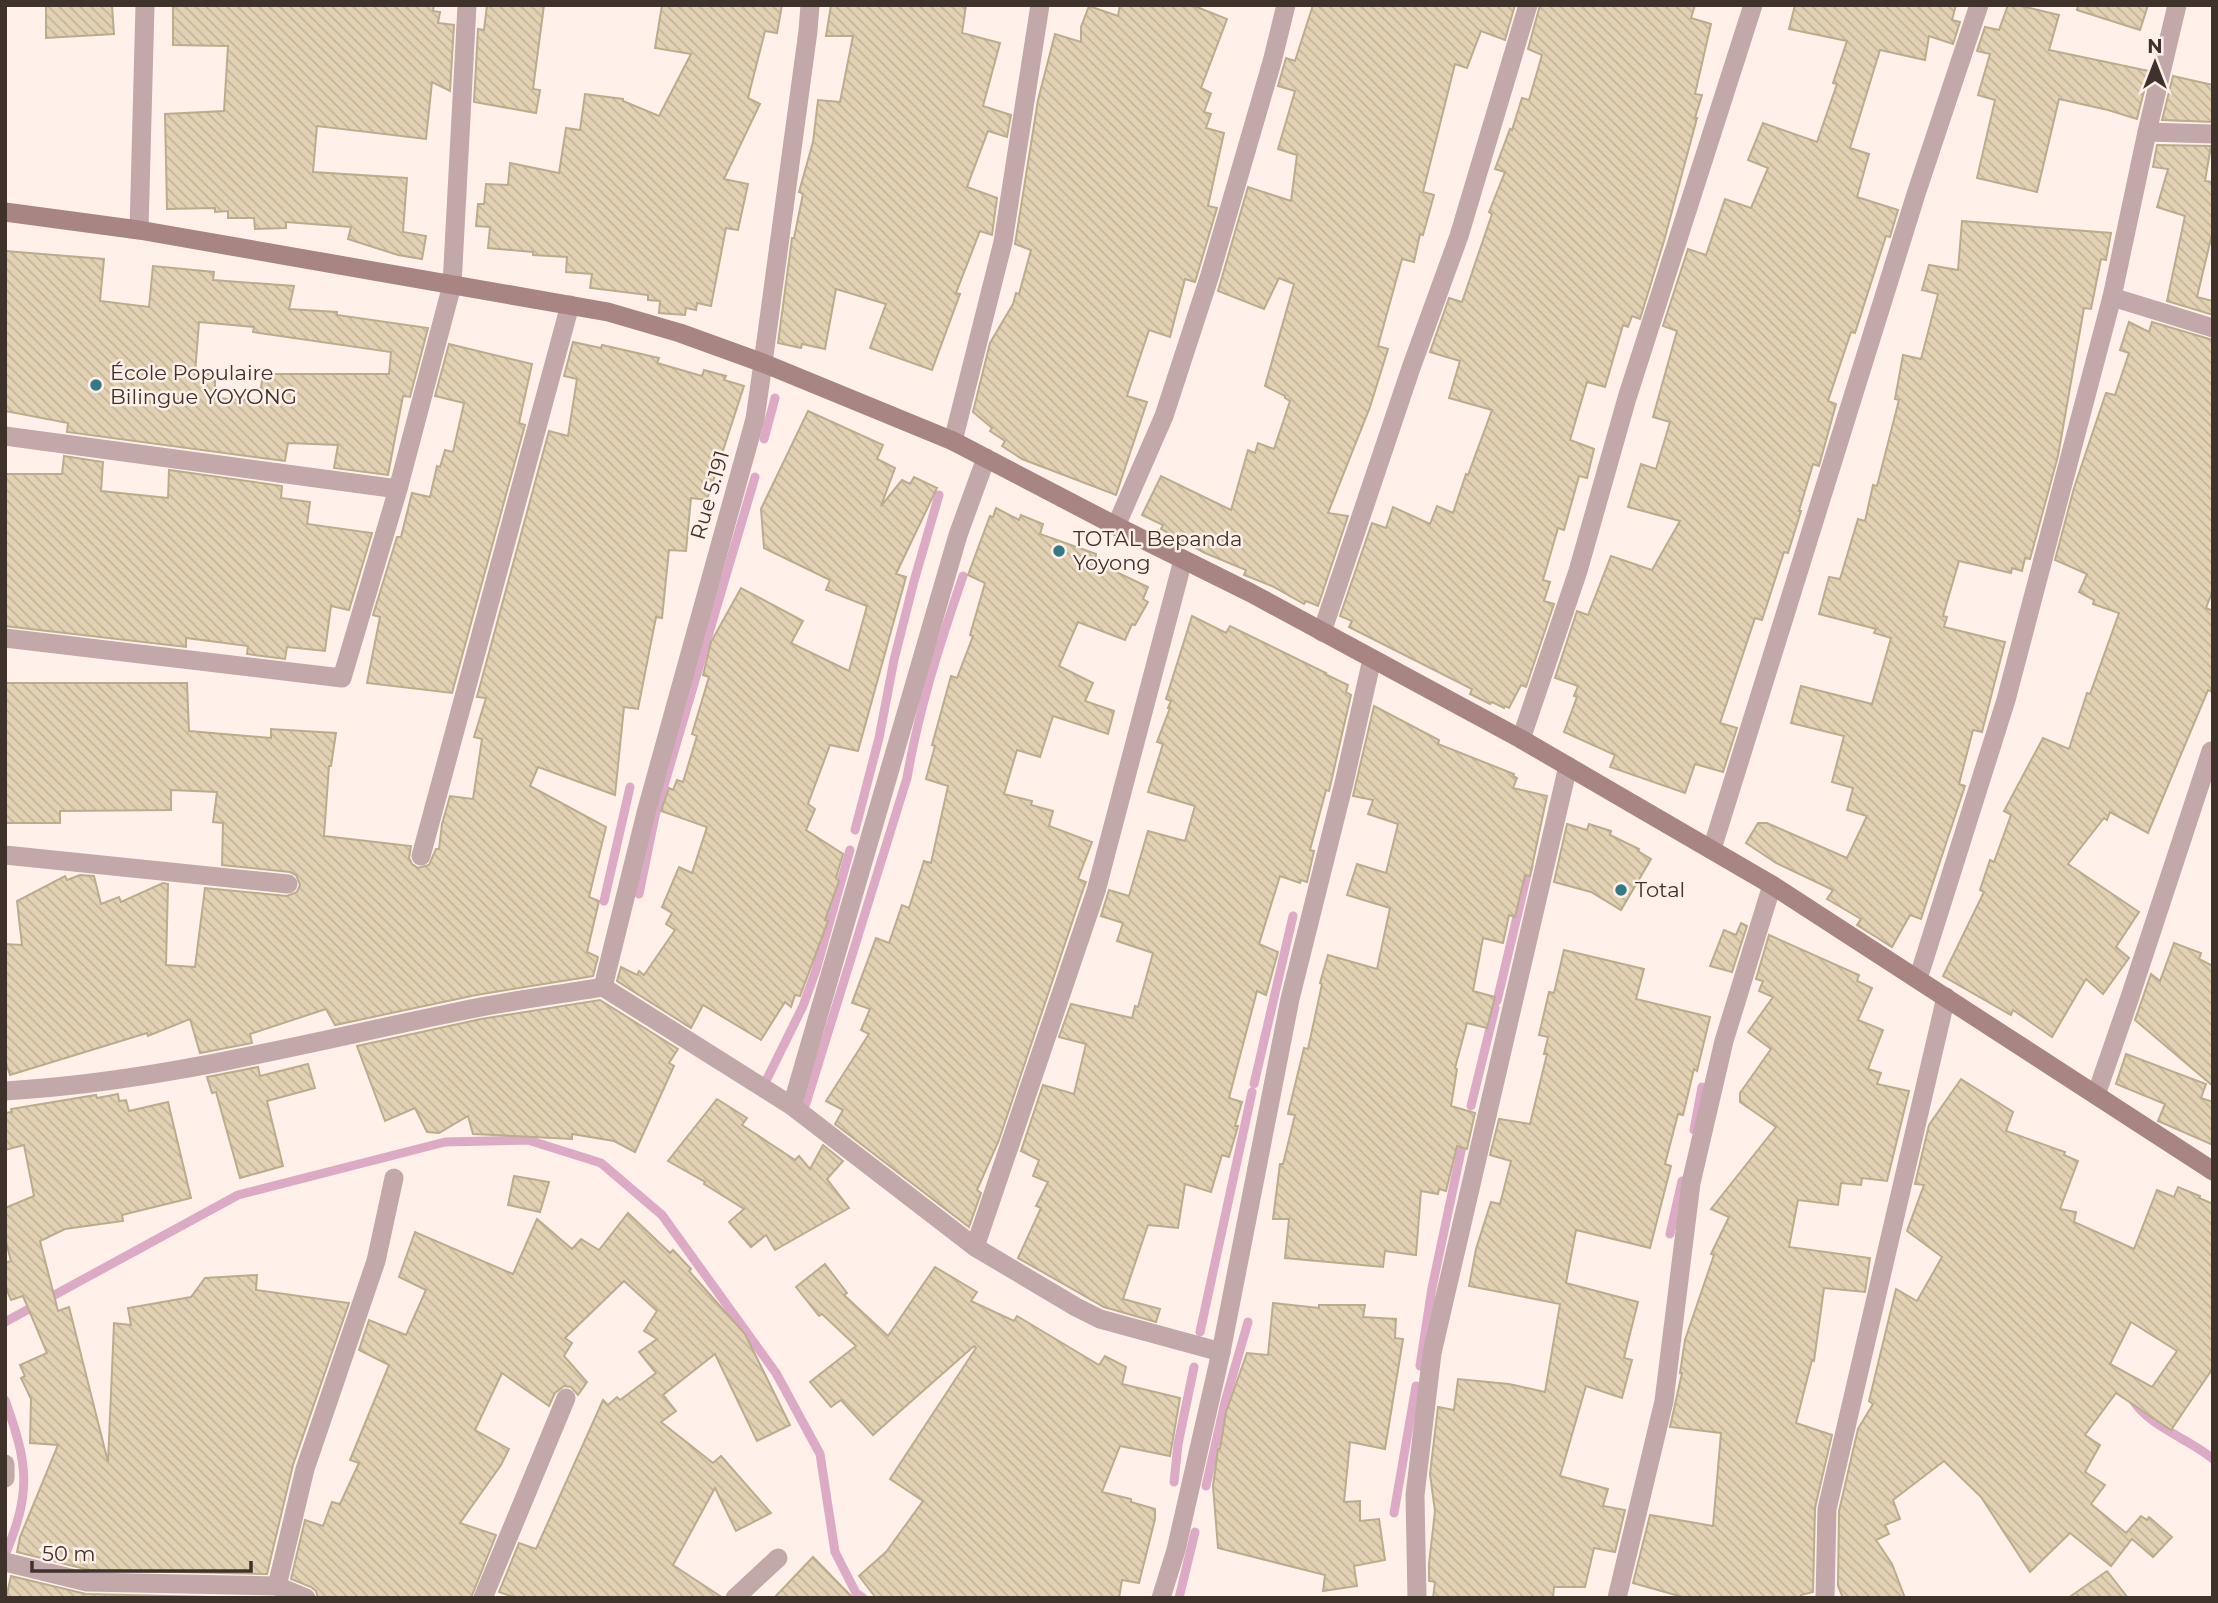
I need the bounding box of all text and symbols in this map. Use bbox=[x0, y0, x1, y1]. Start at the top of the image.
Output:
north arrow bbox=[2120, 28, 2190, 98]
text: N bbox=[2147, 35, 2163, 58]
place label: École Populaire Bilingue YOYONG bbox=[110, 360, 297, 409]
marker: École Populaire Bilingue YOYONG bbox=[88, 377, 104, 393]
street label: Rue 5.191 bbox=[685, 447, 734, 542]
place label: TOTAL Bepanda Yoyong bbox=[1073, 526, 1242, 575]
marker: TOTAL Bepanda Yoyong bbox=[1051, 543, 1067, 559]
place label: Total bbox=[1635, 877, 1685, 902]
marker: Total bbox=[1613, 882, 1629, 898]
scale bar bbox=[32, 1530, 250, 1574]
text: 50 m bbox=[42, 1541, 96, 1566]

